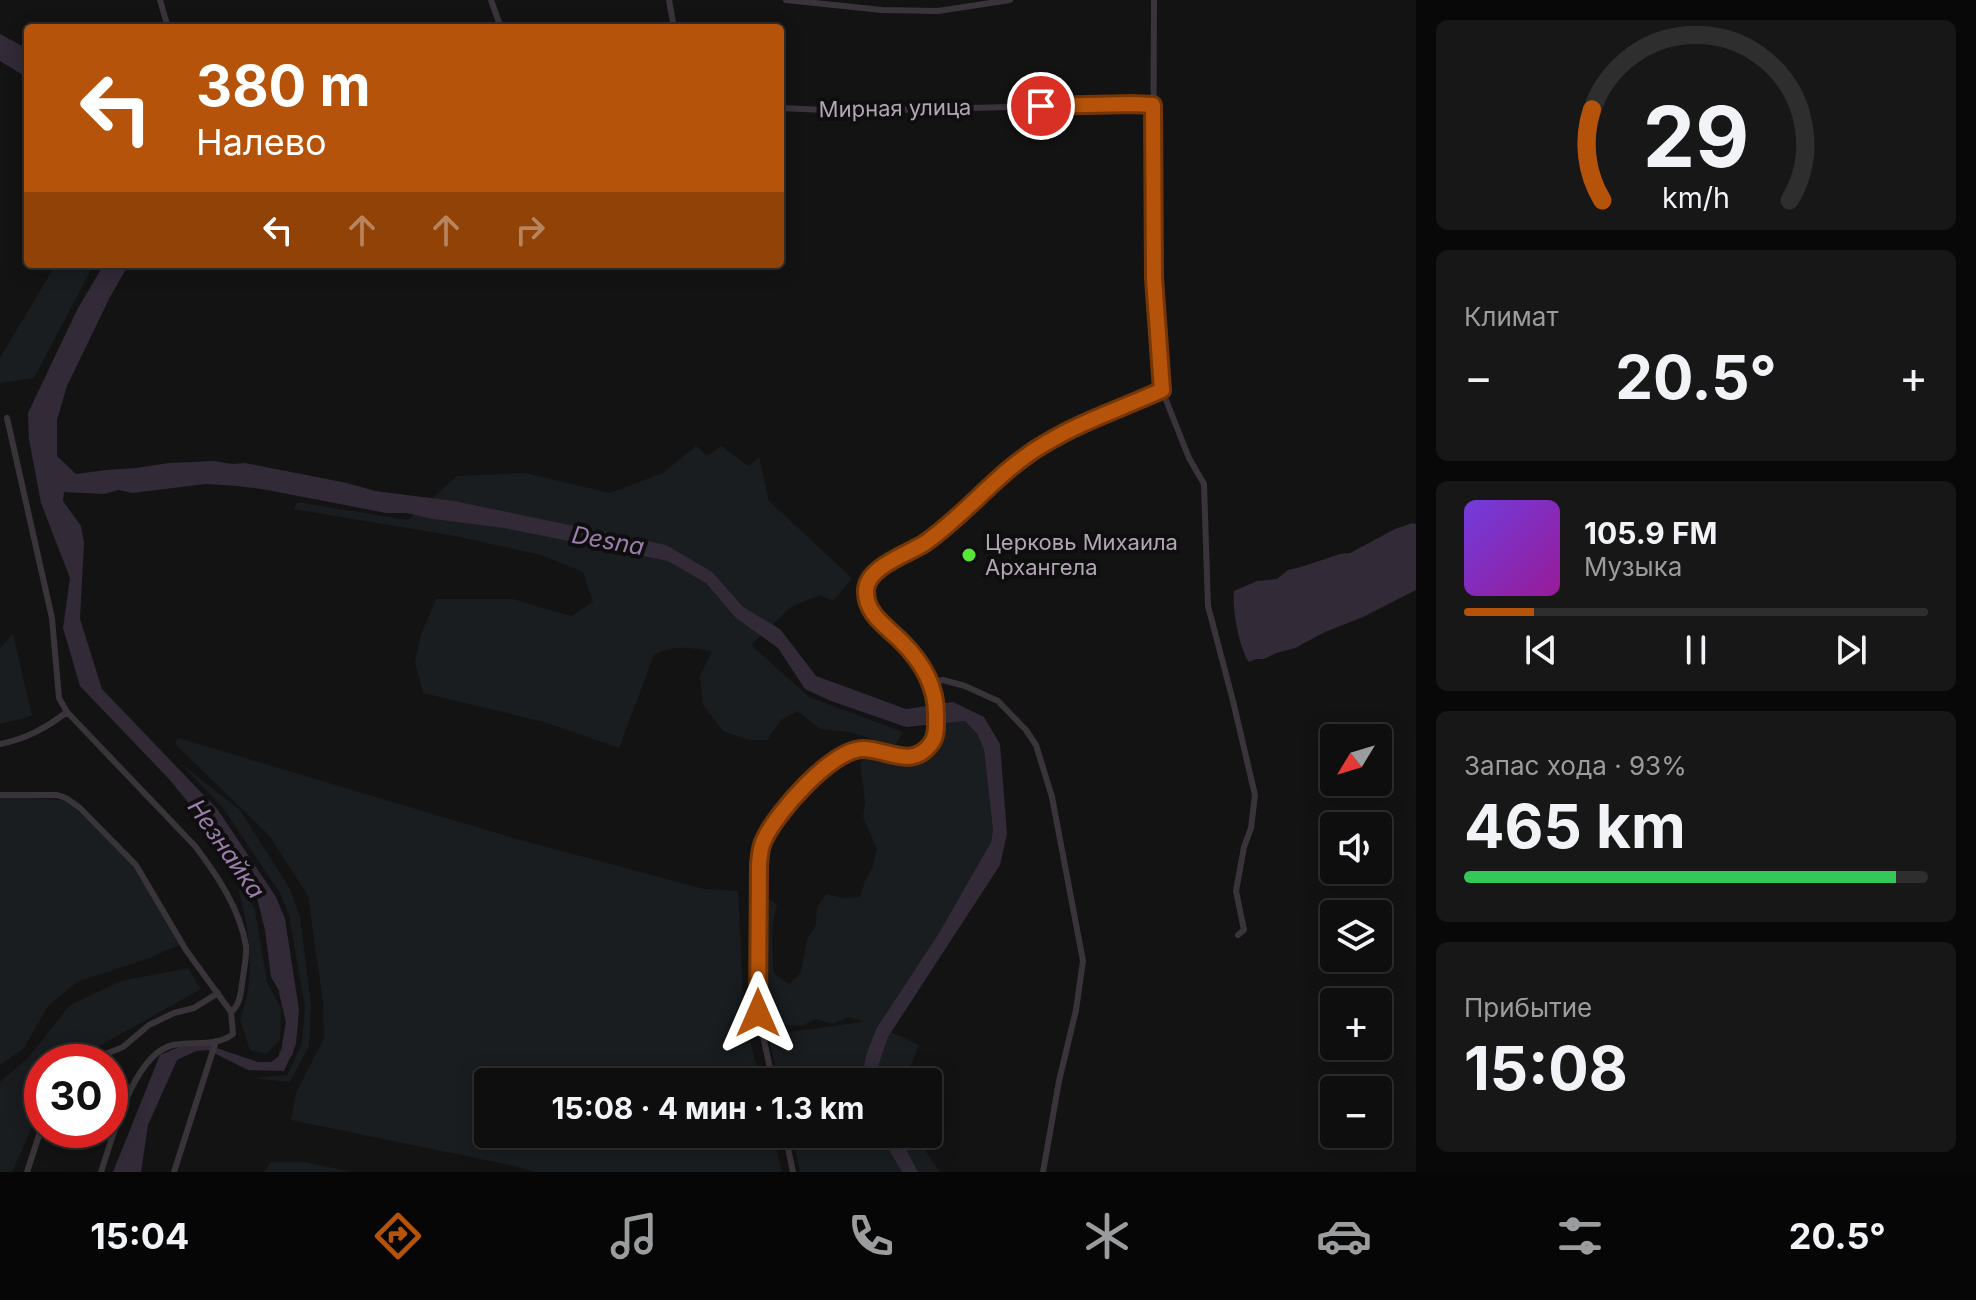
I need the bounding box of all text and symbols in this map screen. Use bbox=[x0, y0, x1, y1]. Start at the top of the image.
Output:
text: 380 m bbox=[196, 52, 371, 120]
icon: left bbox=[64, 56, 168, 160]
pin bbox=[1007, 72, 1075, 140]
icon: arrive bbox=[1019, 84, 1063, 128]
text: 29 bbox=[1643, 86, 1749, 187]
street label: Мирная улица bbox=[818, 94, 972, 122]
text: Налево bbox=[196, 120, 327, 164]
text: km/h bbox=[1662, 180, 1730, 215]
icon: left bbox=[256, 208, 300, 252]
icon: ahead bbox=[340, 208, 384, 252]
icon: ahead bbox=[424, 208, 468, 252]
icon: right bbox=[508, 208, 552, 252]
text: Климат bbox=[1464, 301, 1559, 332]
text: 20.5° bbox=[1615, 341, 1777, 413]
text: − bbox=[1464, 350, 1493, 404]
text: + bbox=[1899, 350, 1928, 404]
text: 105.9 FM bbox=[1584, 515, 1717, 551]
water label: Desna bbox=[570, 520, 646, 561]
place label: Церковь Михаила Архангела bbox=[985, 529, 1178, 580]
marker: Церковь Михаила Архангела bbox=[960, 546, 978, 564]
text: Музыка bbox=[1584, 551, 1682, 582]
icon: previous bbox=[1519, 628, 1563, 672]
icon: pause bbox=[1674, 628, 1718, 672]
icon: next bbox=[1829, 628, 1873, 672]
north arrow bbox=[1320, 724, 1392, 796]
map controls bbox=[1320, 724, 1392, 1148]
text: Запас хода · 93% bbox=[1464, 750, 1687, 781]
text: 465 km bbox=[1464, 790, 1686, 862]
water label: Незнайка bbox=[182, 794, 271, 904]
button: sound bbox=[1320, 812, 1392, 884]
button: layers bbox=[1320, 900, 1392, 972]
position arrow bbox=[716, 971, 800, 1055]
button: + bbox=[1320, 988, 1392, 1060]
text: Прибытие bbox=[1464, 992, 1592, 1023]
text: 15:08 bbox=[1464, 1032, 1628, 1104]
speed limit sign: 30 bbox=[24, 1044, 128, 1148]
button: − bbox=[1320, 1076, 1392, 1148]
text: 15:08 · 4 мин · 1.3 km bbox=[552, 1090, 864, 1126]
icon: directions bbox=[370, 1208, 426, 1264]
icon: music bbox=[606, 1208, 662, 1264]
icon: phone bbox=[843, 1208, 899, 1264]
icon: climate bbox=[1079, 1208, 1135, 1264]
icon: car bbox=[1316, 1208, 1372, 1264]
icon: filters bbox=[1552, 1208, 1608, 1264]
text: 15:04 bbox=[90, 1214, 189, 1258]
text: 20.5° bbox=[1789, 1214, 1886, 1258]

